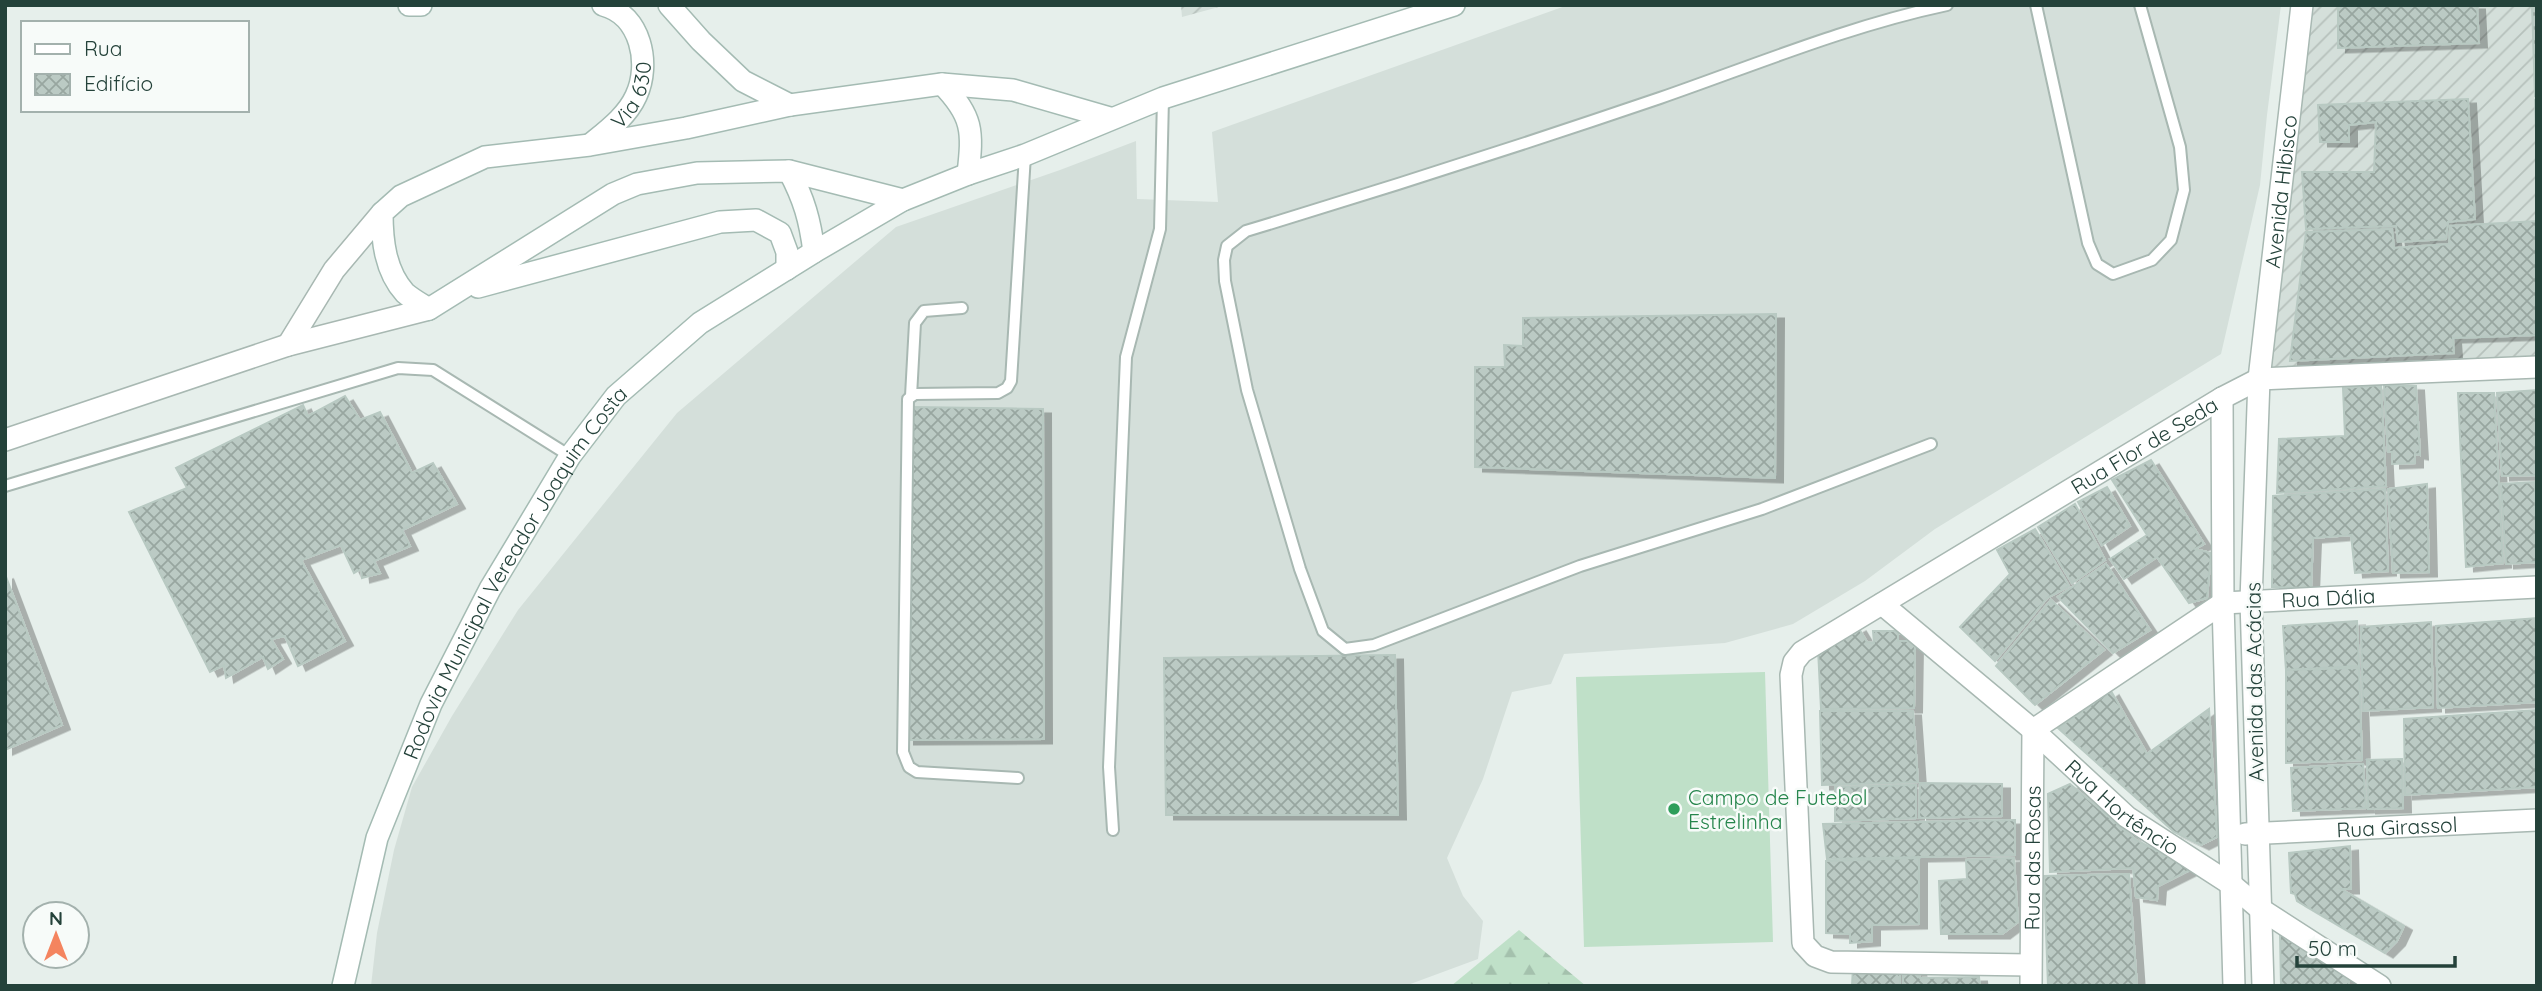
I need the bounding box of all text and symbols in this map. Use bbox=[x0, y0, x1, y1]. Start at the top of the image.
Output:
legend bbox=[21, 21, 248, 112]
text: Rua bbox=[84, 35, 123, 61]
street label: Via 630 bbox=[605, 61, 656, 134]
text: Edifício bbox=[84, 70, 153, 96]
street label: Avenida Hibisco bbox=[2259, 114, 2302, 270]
street label: Rodovia Municipal Vereador Joaquim Costa bbox=[397, 380, 632, 763]
street label: Rua Flor de Seda bbox=[2066, 391, 2222, 499]
street label: Avenida das Acácias bbox=[2239, 582, 2269, 782]
street label: Rua Dália bbox=[2281, 582, 2376, 613]
street label: Rua Hortêncio bbox=[2060, 754, 2184, 860]
place label: Campo de Futebol Estrelinha bbox=[1688, 784, 1868, 834]
street label: Rua das Rosas bbox=[2018, 786, 2046, 930]
marker: Campo de Futebol Estrelinha bbox=[1666, 801, 1682, 817]
street label: Rua Girassol bbox=[2336, 811, 2458, 843]
north arrow bbox=[21, 900, 91, 970]
text: N bbox=[49, 906, 63, 930]
scale bar bbox=[2297, 925, 2454, 969]
text: 50 m bbox=[2308, 935, 2357, 961]

